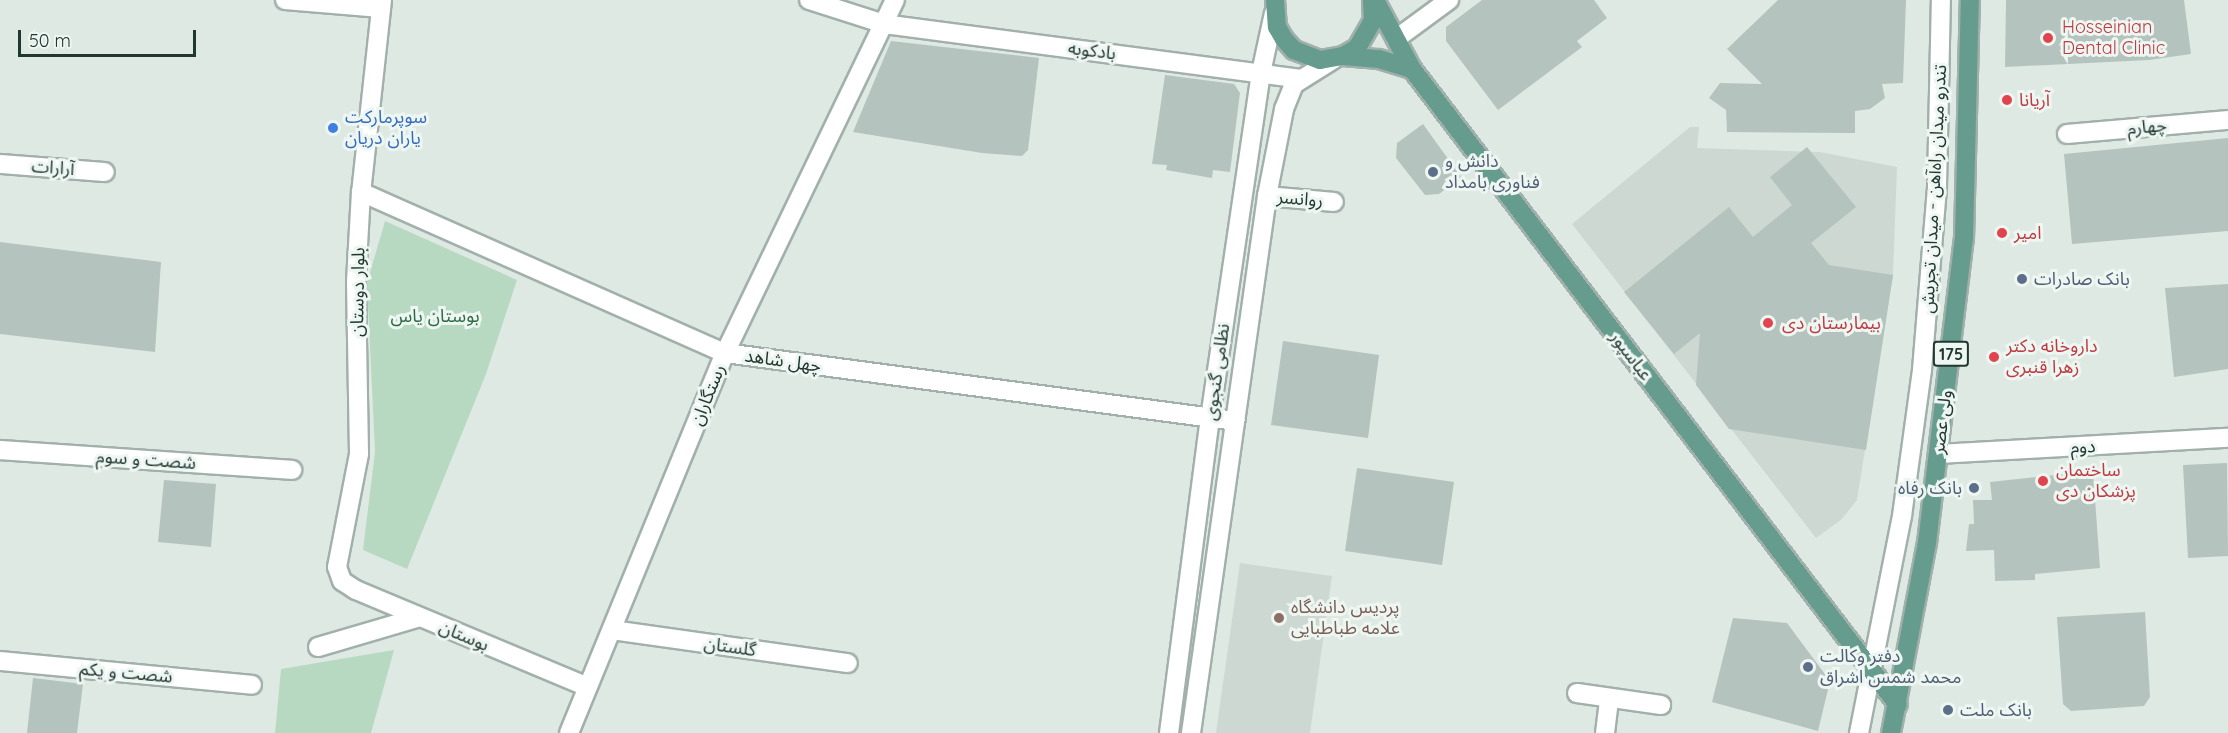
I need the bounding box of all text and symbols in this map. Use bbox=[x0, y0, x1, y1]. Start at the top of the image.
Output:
place label: Hosseinian Dental Clinic bbox=[2062, 17, 2165, 60]
scale bar bbox=[21, 18, 200, 56]
text: 50 m bbox=[29, 29, 71, 52]
marker: Hosseinian Dental Clinic bbox=[2039, 29, 2057, 47]
street label: بادکوبه bbox=[1067, 37, 1117, 65]
street label: تندرو میدان راه‌آهن - میدان تجریش bbox=[1917, 64, 1951, 314]
place label: آریانا bbox=[2019, 89, 2050, 111]
marker: آریانا bbox=[2000, 93, 2014, 107]
place label: سوپرمارکت یاران دریان bbox=[345, 107, 427, 150]
street label: چهارم bbox=[2126, 115, 2168, 139]
marker: سوپرمارکت یاران دریان bbox=[326, 121, 340, 135]
place label: دانش و فناوری بامداد bbox=[1445, 151, 1540, 194]
street label: آرارات bbox=[31, 156, 75, 180]
marker: دانش و فناوری بامداد bbox=[1426, 165, 1440, 179]
street label: روانسر bbox=[1276, 186, 1324, 212]
place label: امیر bbox=[2014, 222, 2042, 244]
marker: امیر bbox=[1995, 226, 2009, 240]
street label: بلوار دوستان bbox=[346, 247, 370, 337]
place label: بانک صادرات bbox=[2034, 268, 2130, 290]
marker: بانک صادرات bbox=[2015, 272, 2029, 286]
park label: بوستان یاس bbox=[390, 305, 480, 327]
place label: بیمارستان دی bbox=[1782, 312, 1881, 334]
marker: بیمارستان دی bbox=[1759, 314, 1777, 332]
street label: نظامی گنجوی bbox=[1200, 322, 1234, 422]
street label: عباسپور bbox=[1605, 327, 1657, 385]
place label: داروخانه دکتر زهرا قنبری bbox=[2006, 336, 2098, 378]
road number: 175 bbox=[1932, 341, 1970, 367]
street label: چهل شاهد bbox=[743, 345, 823, 377]
marker: داروخانه دکتر زهرا قنبری bbox=[1987, 350, 2001, 364]
street label: رستگاران bbox=[686, 361, 730, 429]
street label: ولی عصر bbox=[1927, 389, 1957, 455]
street label: دوم bbox=[2070, 436, 2096, 458]
street label: شصت و سوم bbox=[95, 446, 197, 474]
place label: ساختمان پزشکان دی bbox=[2056, 460, 2136, 502]
marker: ساختمان پزشکان دی bbox=[2034, 472, 2052, 490]
place label: بانک رفاه bbox=[1898, 477, 1962, 499]
marker: بانک رفاه bbox=[1967, 481, 1981, 495]
place label: پردیس دانشگاه علامه طباطبایی bbox=[1291, 597, 1400, 640]
marker: پردیس دانشگاه علامه طباطبایی bbox=[1272, 611, 1286, 625]
street label: بوستان bbox=[436, 616, 492, 656]
street label: گلستان bbox=[703, 633, 757, 661]
place label: دفتر وکالت محمد شمس اشراق bbox=[1820, 646, 1961, 688]
street label: شصت و یکم bbox=[79, 658, 173, 688]
marker: دفتر وکالت محمد شمس اشراق bbox=[1801, 660, 1815, 674]
place label: بانک ملت bbox=[1960, 699, 2032, 721]
marker: بانک ملت bbox=[1941, 703, 1955, 717]

